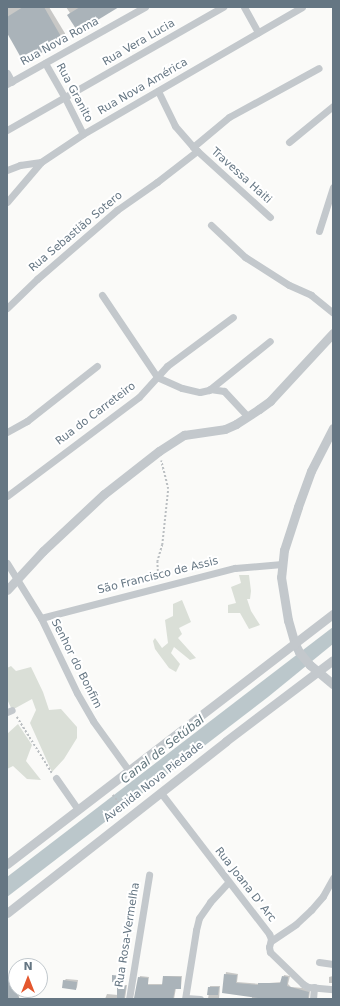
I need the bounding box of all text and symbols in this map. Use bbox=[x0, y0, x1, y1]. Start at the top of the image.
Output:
street label: Rua Nova Roma bbox=[19, 15, 101, 69]
street label: Rua Vera Lucia bbox=[100, 17, 178, 69]
street label: Rua Nova América bbox=[96, 56, 190, 118]
street label: Rua Granito bbox=[53, 61, 95, 125]
street label: Travessa Haiti bbox=[208, 145, 274, 207]
street label: Rua Sebastião Sotero bbox=[27, 189, 125, 275]
street label: Rua do Carreteiro bbox=[53, 380, 139, 448]
street label: São Francisco de Assis bbox=[96, 555, 220, 597]
street label: Senhor do Bonfim bbox=[48, 617, 104, 711]
water label: Canal de Setúbal bbox=[118, 713, 208, 787]
street label: Avenida Nova Piedade bbox=[102, 739, 206, 825]
street label: Rua Joana D' Arc bbox=[212, 845, 278, 925]
street label: Rua Rosa-Vermelha bbox=[113, 882, 143, 988]
north arrow bbox=[8, 958, 48, 998]
text: N bbox=[23, 960, 33, 973]

